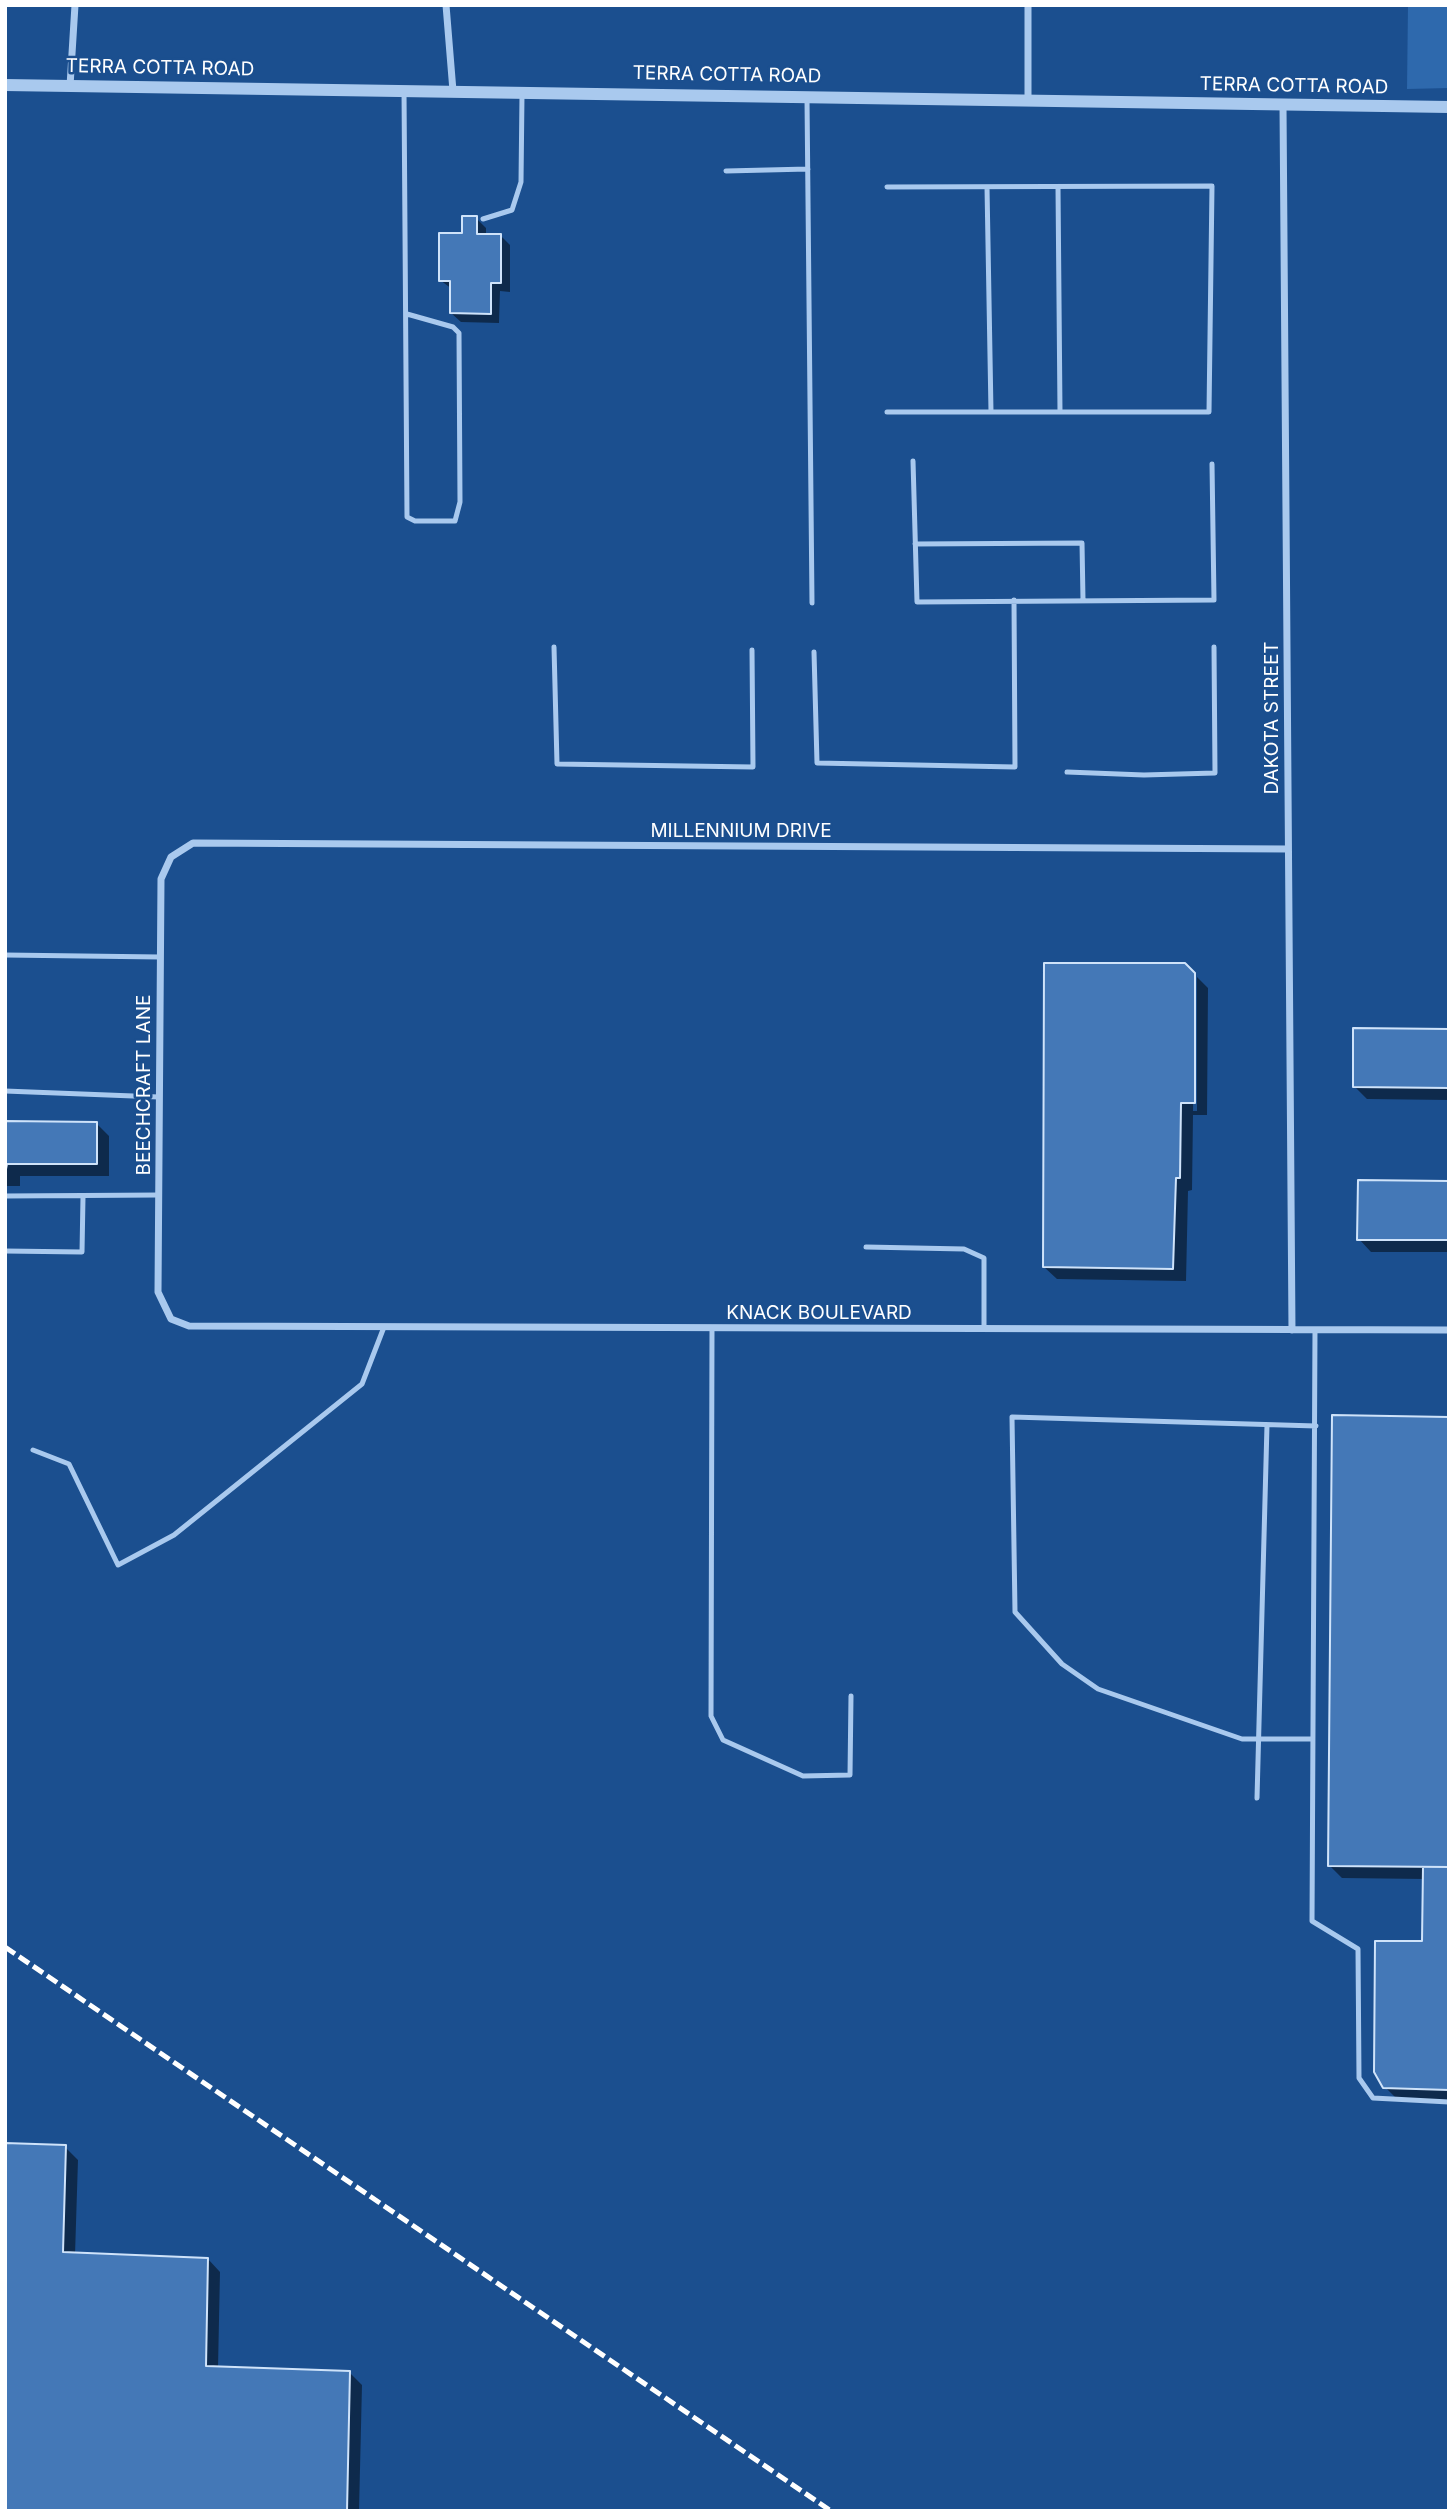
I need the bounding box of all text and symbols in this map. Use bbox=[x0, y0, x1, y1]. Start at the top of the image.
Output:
street label: TERRA COTTA ROAD bbox=[65, 55, 255, 81]
street label: TERRA COTTA ROAD bbox=[632, 62, 822, 88]
street label: TERRA COTTA ROAD bbox=[1199, 73, 1389, 99]
street label: DAKOTA STREET bbox=[1261, 641, 1283, 795]
street label: MILLENNIUM DRIVE bbox=[650, 820, 832, 842]
street label: BEECHCRAFT LANE bbox=[133, 995, 155, 1175]
street label: KNACK BOULEVARD bbox=[726, 1302, 912, 1324]

